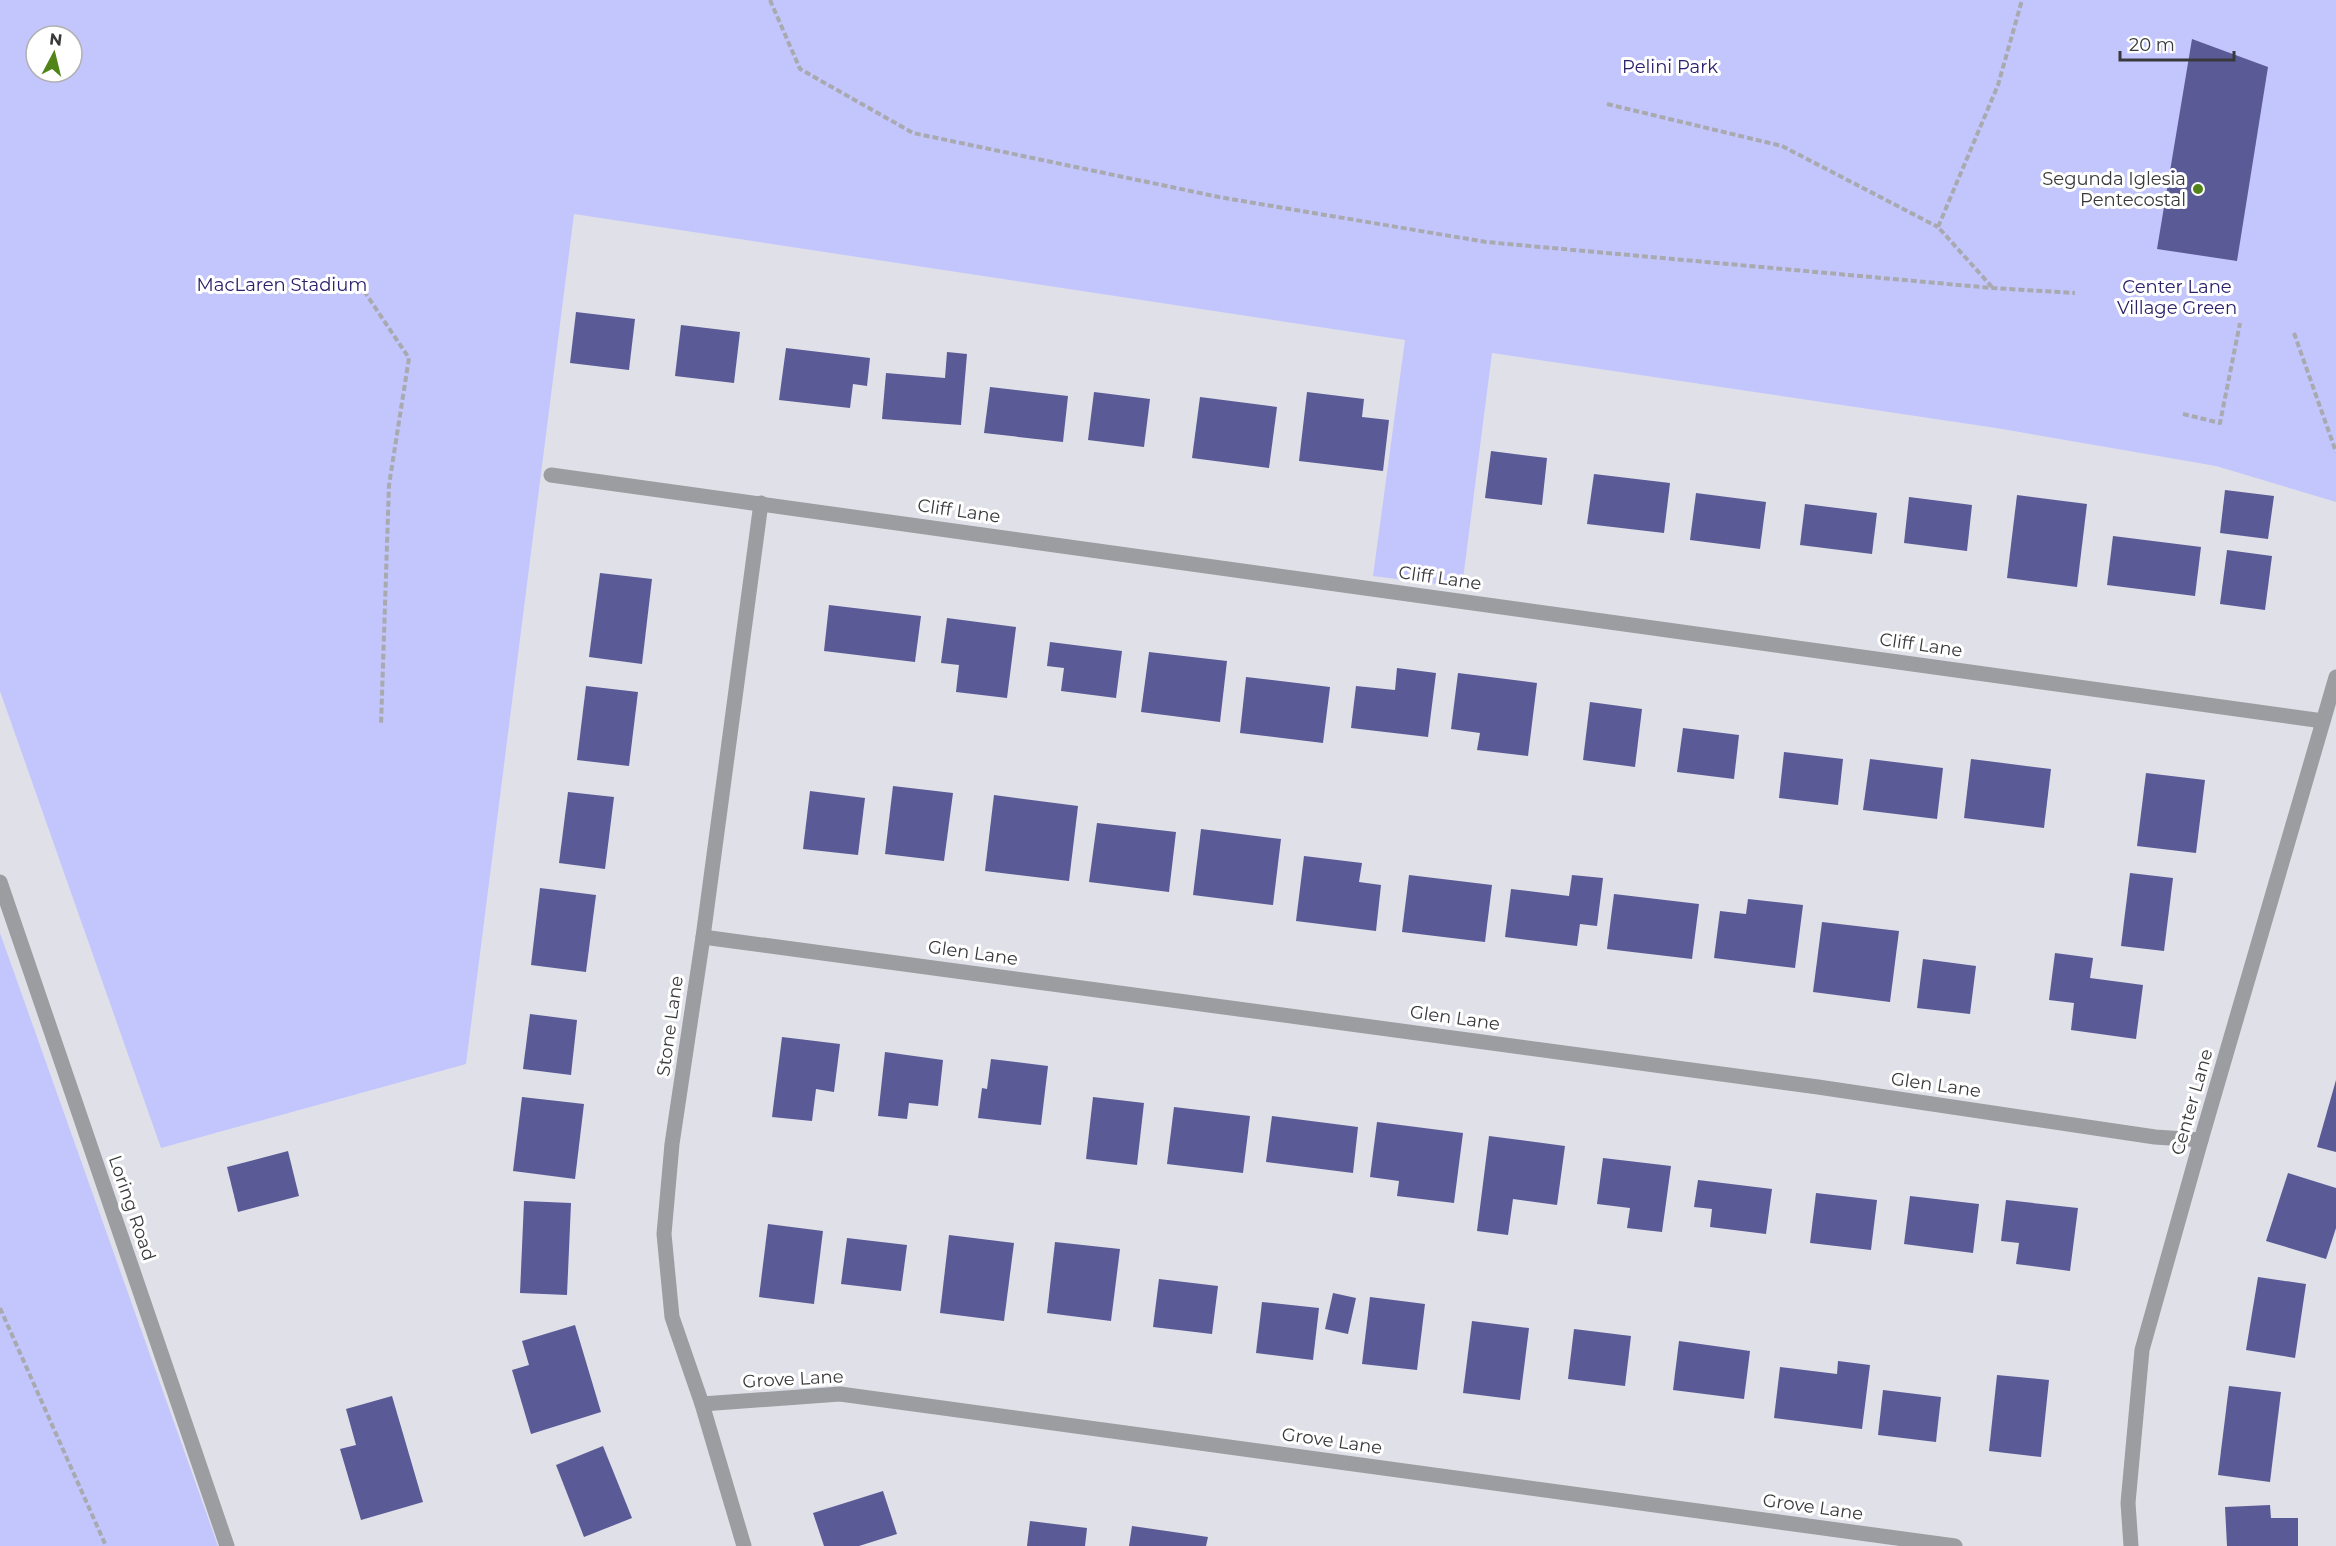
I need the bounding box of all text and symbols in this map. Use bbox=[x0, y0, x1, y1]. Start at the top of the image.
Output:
north arrow bbox=[24, 24, 84, 84]
scale bar bbox=[2120, 24, 2234, 62]
text: N bbox=[48, 29, 63, 50]
text: 20 m bbox=[2129, 34, 2175, 56]
park label: Pelini Park bbox=[1622, 56, 1718, 78]
place label: Segunda Iglesia Pentecostal bbox=[2042, 168, 2186, 211]
marker: Segunda Iglesia Pentecostal bbox=[2191, 182, 2205, 196]
park label: MacLaren Stadium bbox=[197, 274, 367, 296]
park label: Center Lane Village Green bbox=[2117, 276, 2237, 319]
street label: Cliff Lane bbox=[916, 494, 1002, 528]
street label: Cliff Lane bbox=[1397, 561, 1483, 595]
street label: Cliff Lane bbox=[1878, 628, 1964, 662]
street label: Glen Lane bbox=[927, 936, 1020, 970]
street label: Stone Lane bbox=[652, 974, 688, 1078]
street label: Glen Lane bbox=[1409, 1001, 1502, 1035]
street label: Center Lane bbox=[2166, 1046, 2218, 1158]
street label: Glen Lane bbox=[1890, 1068, 1983, 1102]
street label: Loring Road bbox=[104, 1152, 160, 1264]
street label: Grove Lane bbox=[742, 1365, 844, 1393]
street label: Grove Lane bbox=[1280, 1423, 1384, 1459]
street label: Grove Lane bbox=[1761, 1489, 1865, 1525]

